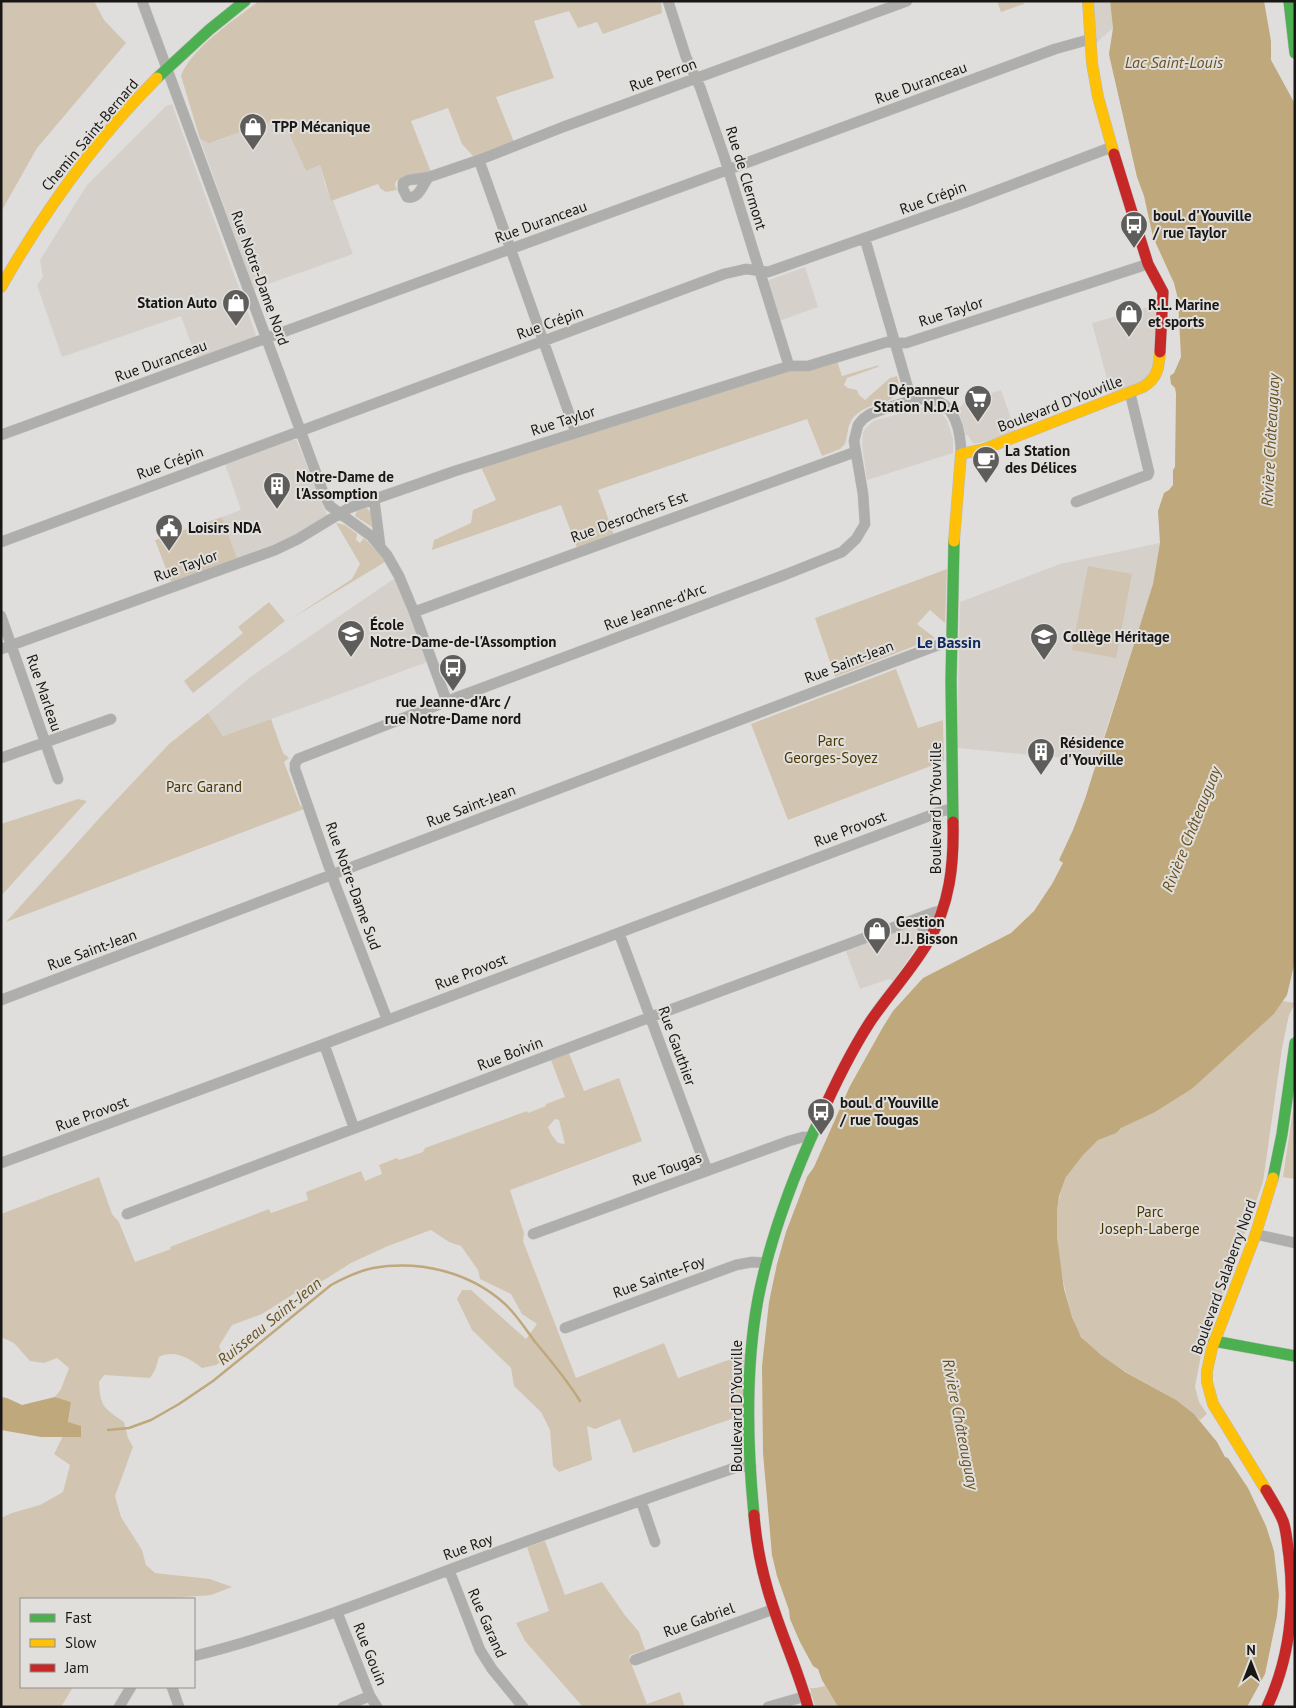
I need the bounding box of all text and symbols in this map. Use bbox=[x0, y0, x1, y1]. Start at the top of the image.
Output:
water label: Lac Saint-Louis bbox=[1125, 52, 1224, 72]
street label: Rue Perron bbox=[626, 54, 699, 95]
street label: Rue Duranceau bbox=[872, 57, 970, 108]
street label: Chemin Saint-Bernard bbox=[37, 75, 142, 195]
shop icon: TPP Mécanique bbox=[238, 112, 268, 151]
place label: TPP Mécanique bbox=[272, 117, 371, 136]
street label: Rue de Clermont bbox=[722, 124, 771, 232]
street label: Rue Crépin bbox=[897, 177, 969, 218]
street label: Rue Duranceau bbox=[492, 196, 590, 247]
place label: boul. d'Youville / rue Taylor bbox=[1152, 206, 1252, 242]
street label: Rue Notre-Dame Nord bbox=[227, 208, 294, 348]
bus stop icon: boul. d'Youville / rue Taylor bbox=[1119, 210, 1149, 249]
shop icon: Station Auto bbox=[221, 288, 251, 327]
street label: Rue Taylor bbox=[916, 292, 986, 331]
place label: Station Auto bbox=[137, 293, 217, 312]
place label: R.L. Marine et sports bbox=[1148, 295, 1220, 331]
shop icon: R.L. Marine et sports bbox=[1114, 299, 1144, 338]
street label: Rue Crépin bbox=[514, 302, 586, 343]
street label: Rue Duranceau bbox=[112, 335, 210, 386]
street label: Boulevard D'Youville bbox=[995, 371, 1125, 436]
water label: Rivière Châteauguay bbox=[1257, 372, 1284, 507]
place label: Dépanneur Station N.D.A bbox=[874, 380, 960, 416]
supermarket icon: Dépanneur Station N.D.A bbox=[963, 384, 993, 423]
street label: Rue Taylor bbox=[528, 401, 598, 440]
place label: La Station des Délices bbox=[1005, 441, 1077, 477]
street label: Rue Crépin bbox=[134, 442, 206, 483]
cafe icon: La Station des Délices bbox=[971, 445, 1001, 484]
place label: Notre-Dame de l'Assomption bbox=[296, 467, 394, 503]
building icon: Notre-Dame de l'Assomption bbox=[262, 471, 292, 510]
street label: Rue Desrochers Est bbox=[568, 487, 690, 546]
public building icon: Loisirs NDA bbox=[154, 513, 184, 552]
place label: Loisirs NDA bbox=[188, 518, 262, 537]
street label: Rue Taylor bbox=[151, 545, 220, 586]
street label: Rue Jeanne-d'Arc bbox=[601, 578, 709, 635]
place label: École Notre-Dame-de-l'Assomption bbox=[370, 615, 557, 651]
school or university icon: École Notre-Dame-de-l'Assomption bbox=[336, 619, 366, 658]
school or university icon: Collège Héritage bbox=[1029, 622, 1059, 661]
place label: Collège Héritage bbox=[1063, 627, 1170, 646]
district label: Le Bassin bbox=[917, 632, 981, 652]
street label: Rue Saint-Jean bbox=[802, 636, 896, 687]
street label: Rue Marleau bbox=[22, 652, 67, 734]
bus stop icon: rue Jeanne-d'Arc / rue Notre-Dame nord bbox=[438, 653, 468, 692]
place label: rue Jeanne-d'Arc / rue Notre-Dame nord bbox=[385, 692, 521, 728]
park label: Parc Georges-Soyez bbox=[784, 731, 878, 767]
place label: Résidence d'Youville bbox=[1060, 733, 1124, 769]
building icon: Résidence d'Youville bbox=[1026, 737, 1056, 776]
street label: Boulevard D'Youville bbox=[926, 742, 945, 874]
water label: Rivière Châteauguay bbox=[1157, 763, 1226, 894]
park label: Parc Garand bbox=[166, 777, 242, 796]
street label: Rue Saint-Jean bbox=[424, 780, 518, 831]
street label: Rue Provost bbox=[811, 806, 889, 851]
street label: Rue Notre-Dame Sud bbox=[321, 819, 385, 953]
place label: Gestion J.J. Bisson bbox=[895, 912, 958, 948]
shop icon: Gestion J.J. Bisson bbox=[862, 916, 892, 955]
street label: Rue Saint-Jean bbox=[45, 925, 139, 974]
street label: Rue Provost bbox=[432, 949, 510, 994]
street label: Rue Gauthier bbox=[654, 1003, 701, 1088]
street label: Rue Boivin bbox=[474, 1032, 545, 1075]
street label: Rue Provost bbox=[53, 1092, 131, 1135]
place label: boul. d'Youville / rue Tougas bbox=[839, 1093, 939, 1129]
bus stop icon: boul. d'Youville / rue Tougas bbox=[806, 1097, 836, 1136]
street label: Rue Tougas bbox=[630, 1147, 704, 1190]
street label: Boulevard Salaberry Nord bbox=[1187, 1197, 1260, 1357]
park label: Parc Joseph-Laberge bbox=[1099, 1202, 1200, 1238]
street label: Rue Sainte-Foy bbox=[610, 1251, 707, 1302]
water label: Ruisseau Saint-Jean bbox=[213, 1273, 325, 1369]
street label: Boulevard D'Youville bbox=[727, 1340, 746, 1472]
water label: Rivière Châteauguay bbox=[938, 1357, 984, 1492]
street label: Rue Roy bbox=[440, 1529, 495, 1564]
street label: Rue Garand bbox=[464, 1585, 511, 1660]
legend bbox=[20, 1598, 195, 1688]
street label: Rue Gabriel bbox=[661, 1598, 738, 1641]
text: Fast bbox=[65, 1608, 92, 1627]
street label: Rue Gouin bbox=[349, 1620, 392, 1688]
text: Slow bbox=[65, 1633, 96, 1652]
north arrow bbox=[1226, 1638, 1276, 1688]
text: N bbox=[1246, 1641, 1256, 1659]
text: Jam bbox=[64, 1658, 89, 1677]

